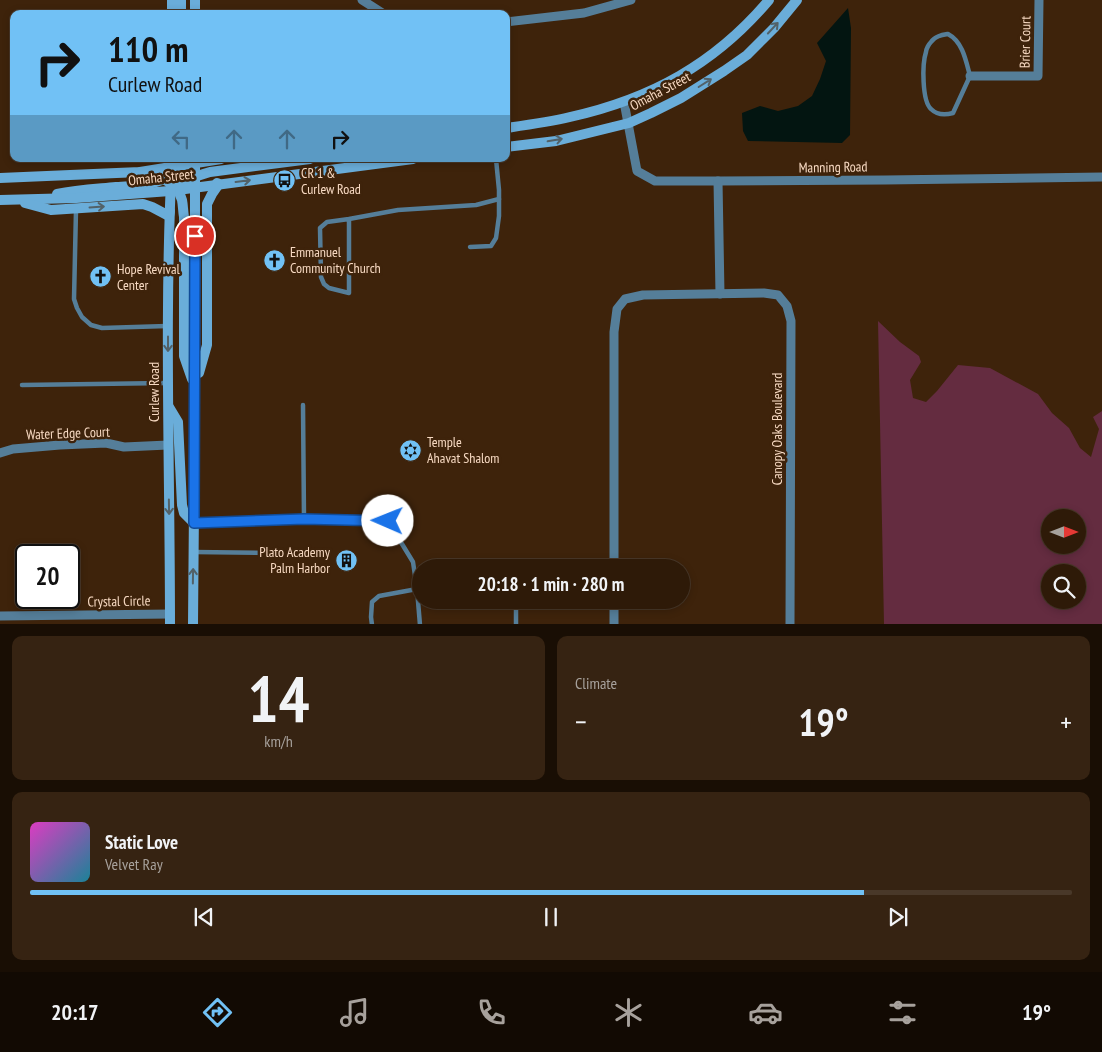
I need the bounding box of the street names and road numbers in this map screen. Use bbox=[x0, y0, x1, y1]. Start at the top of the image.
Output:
street label: Brier Court bbox=[1016, 16, 1034, 68]
street label: Omaha Street bbox=[627, 67, 694, 114]
street label: Manning Road bbox=[798, 157, 868, 177]
street label: Omaha Street bbox=[127, 165, 195, 189]
street label: Curlew Road bbox=[145, 362, 163, 422]
street label: Canopy Oaks Boulevard bbox=[768, 373, 786, 485]
street label: Water Edge Court bbox=[26, 423, 110, 443]
street label: Crystal Circle bbox=[87, 591, 151, 611]

